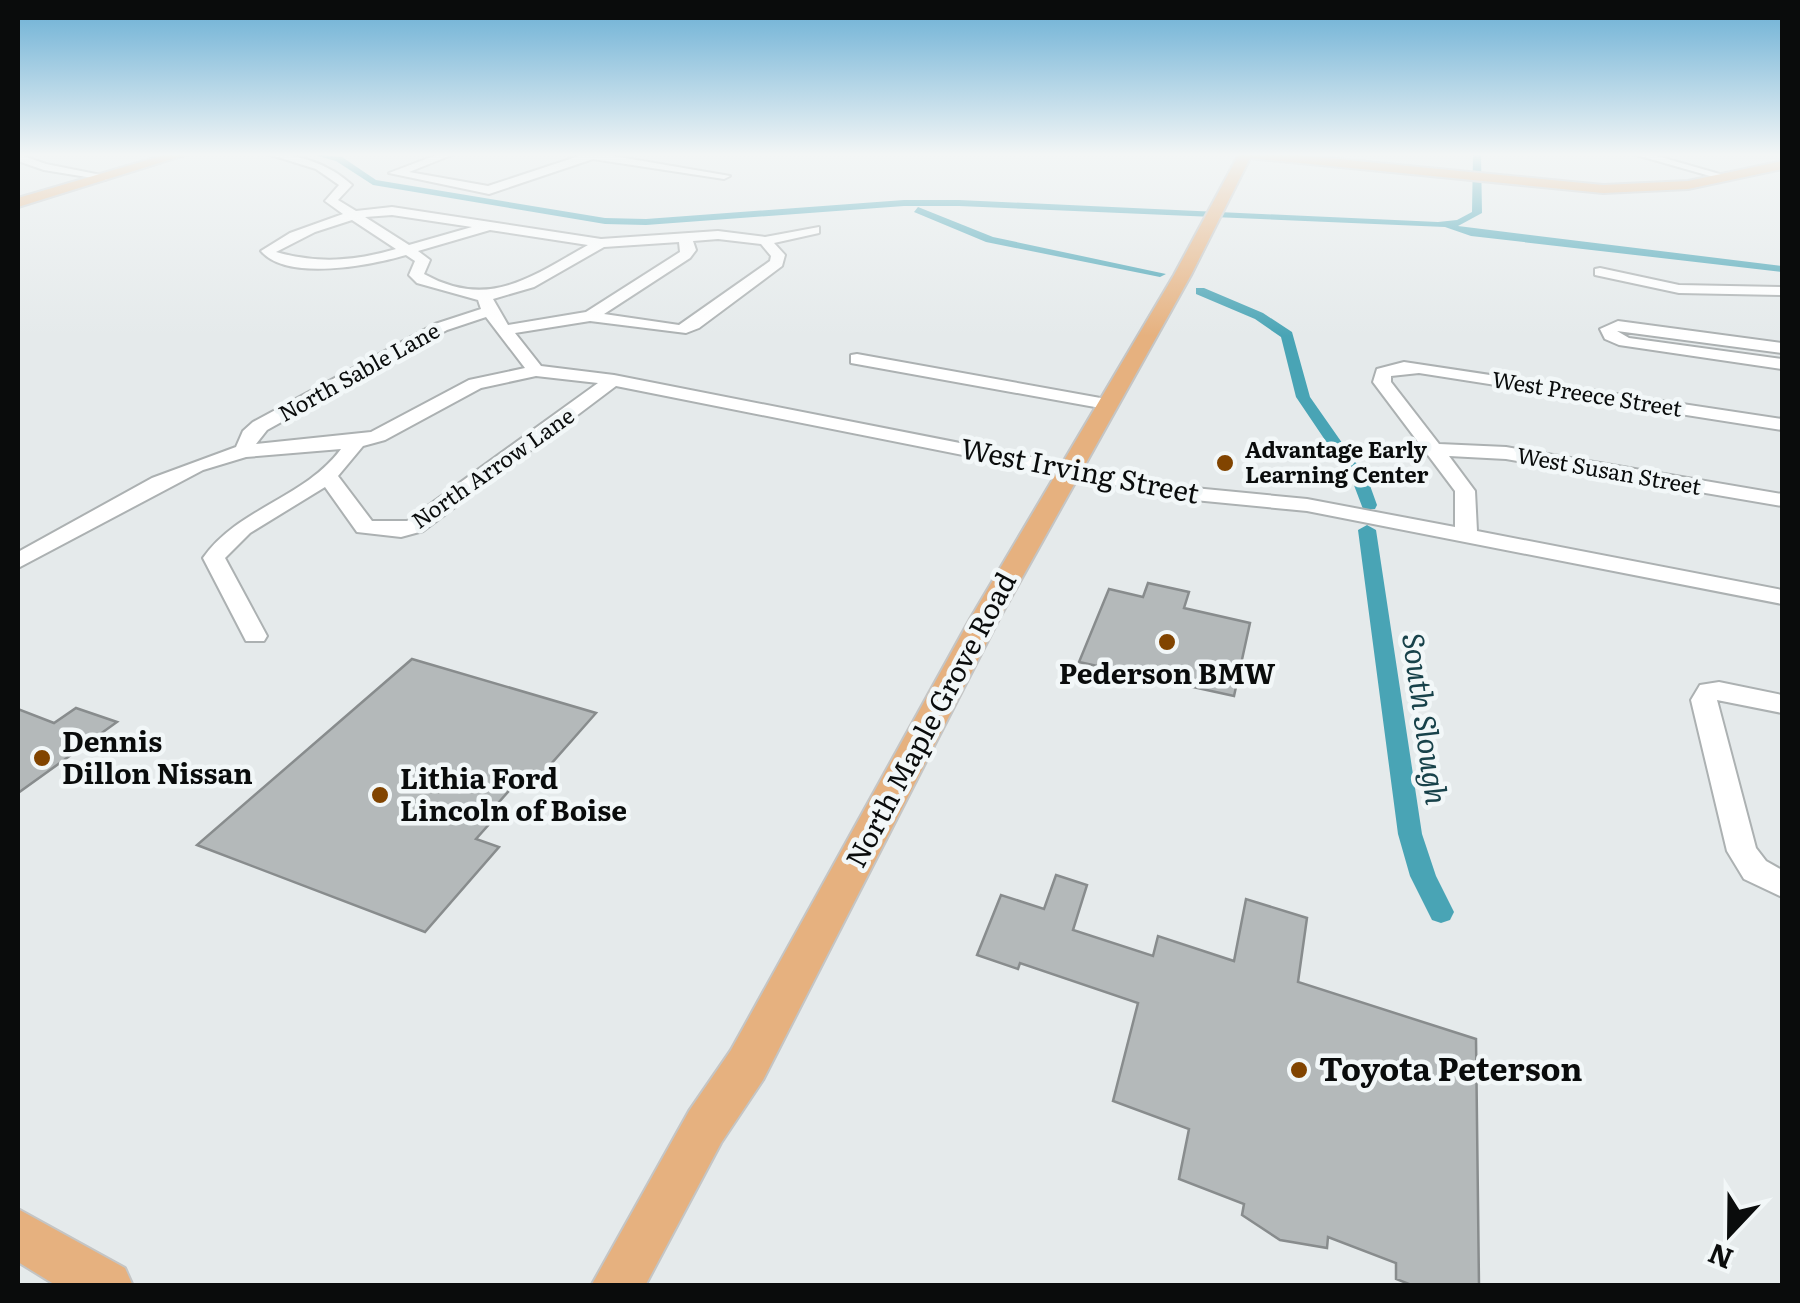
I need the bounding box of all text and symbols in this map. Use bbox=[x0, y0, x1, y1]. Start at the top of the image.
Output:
street label: North Sable Lane bbox=[272, 313, 445, 429]
street label: West Preece Street bbox=[1490, 361, 1685, 424]
street label: North Arrow Lane bbox=[404, 398, 580, 535]
street label: West Irving Street bbox=[958, 425, 1204, 513]
place label: Advantage Early Learning Center bbox=[1245, 432, 1428, 490]
street label: West Susan Street bbox=[1515, 437, 1704, 502]
marker: Advantage Early Learning Center bbox=[1214, 452, 1236, 474]
street label: North Maple Grove Road bbox=[833, 564, 1025, 874]
water label: South Slough bbox=[1393, 630, 1461, 808]
marker: Pederson BMW bbox=[1156, 631, 1178, 653]
place label: Pederson BMW bbox=[1059, 651, 1275, 693]
place label: Dennis Dillon Nissan bbox=[62, 719, 253, 793]
marker: Dennis Dillon Nissan bbox=[31, 747, 53, 769]
place label: Lithia Ford Lincoln of Boise bbox=[400, 756, 627, 830]
marker: Lithia Ford Lincoln of Boise bbox=[369, 784, 391, 806]
place label: Toyota Peterson bbox=[1319, 1043, 1583, 1091]
marker: Toyota Peterson bbox=[1288, 1059, 1310, 1081]
north arrow bbox=[1680, 1183, 1780, 1283]
text: N bbox=[1701, 1234, 1739, 1282]

